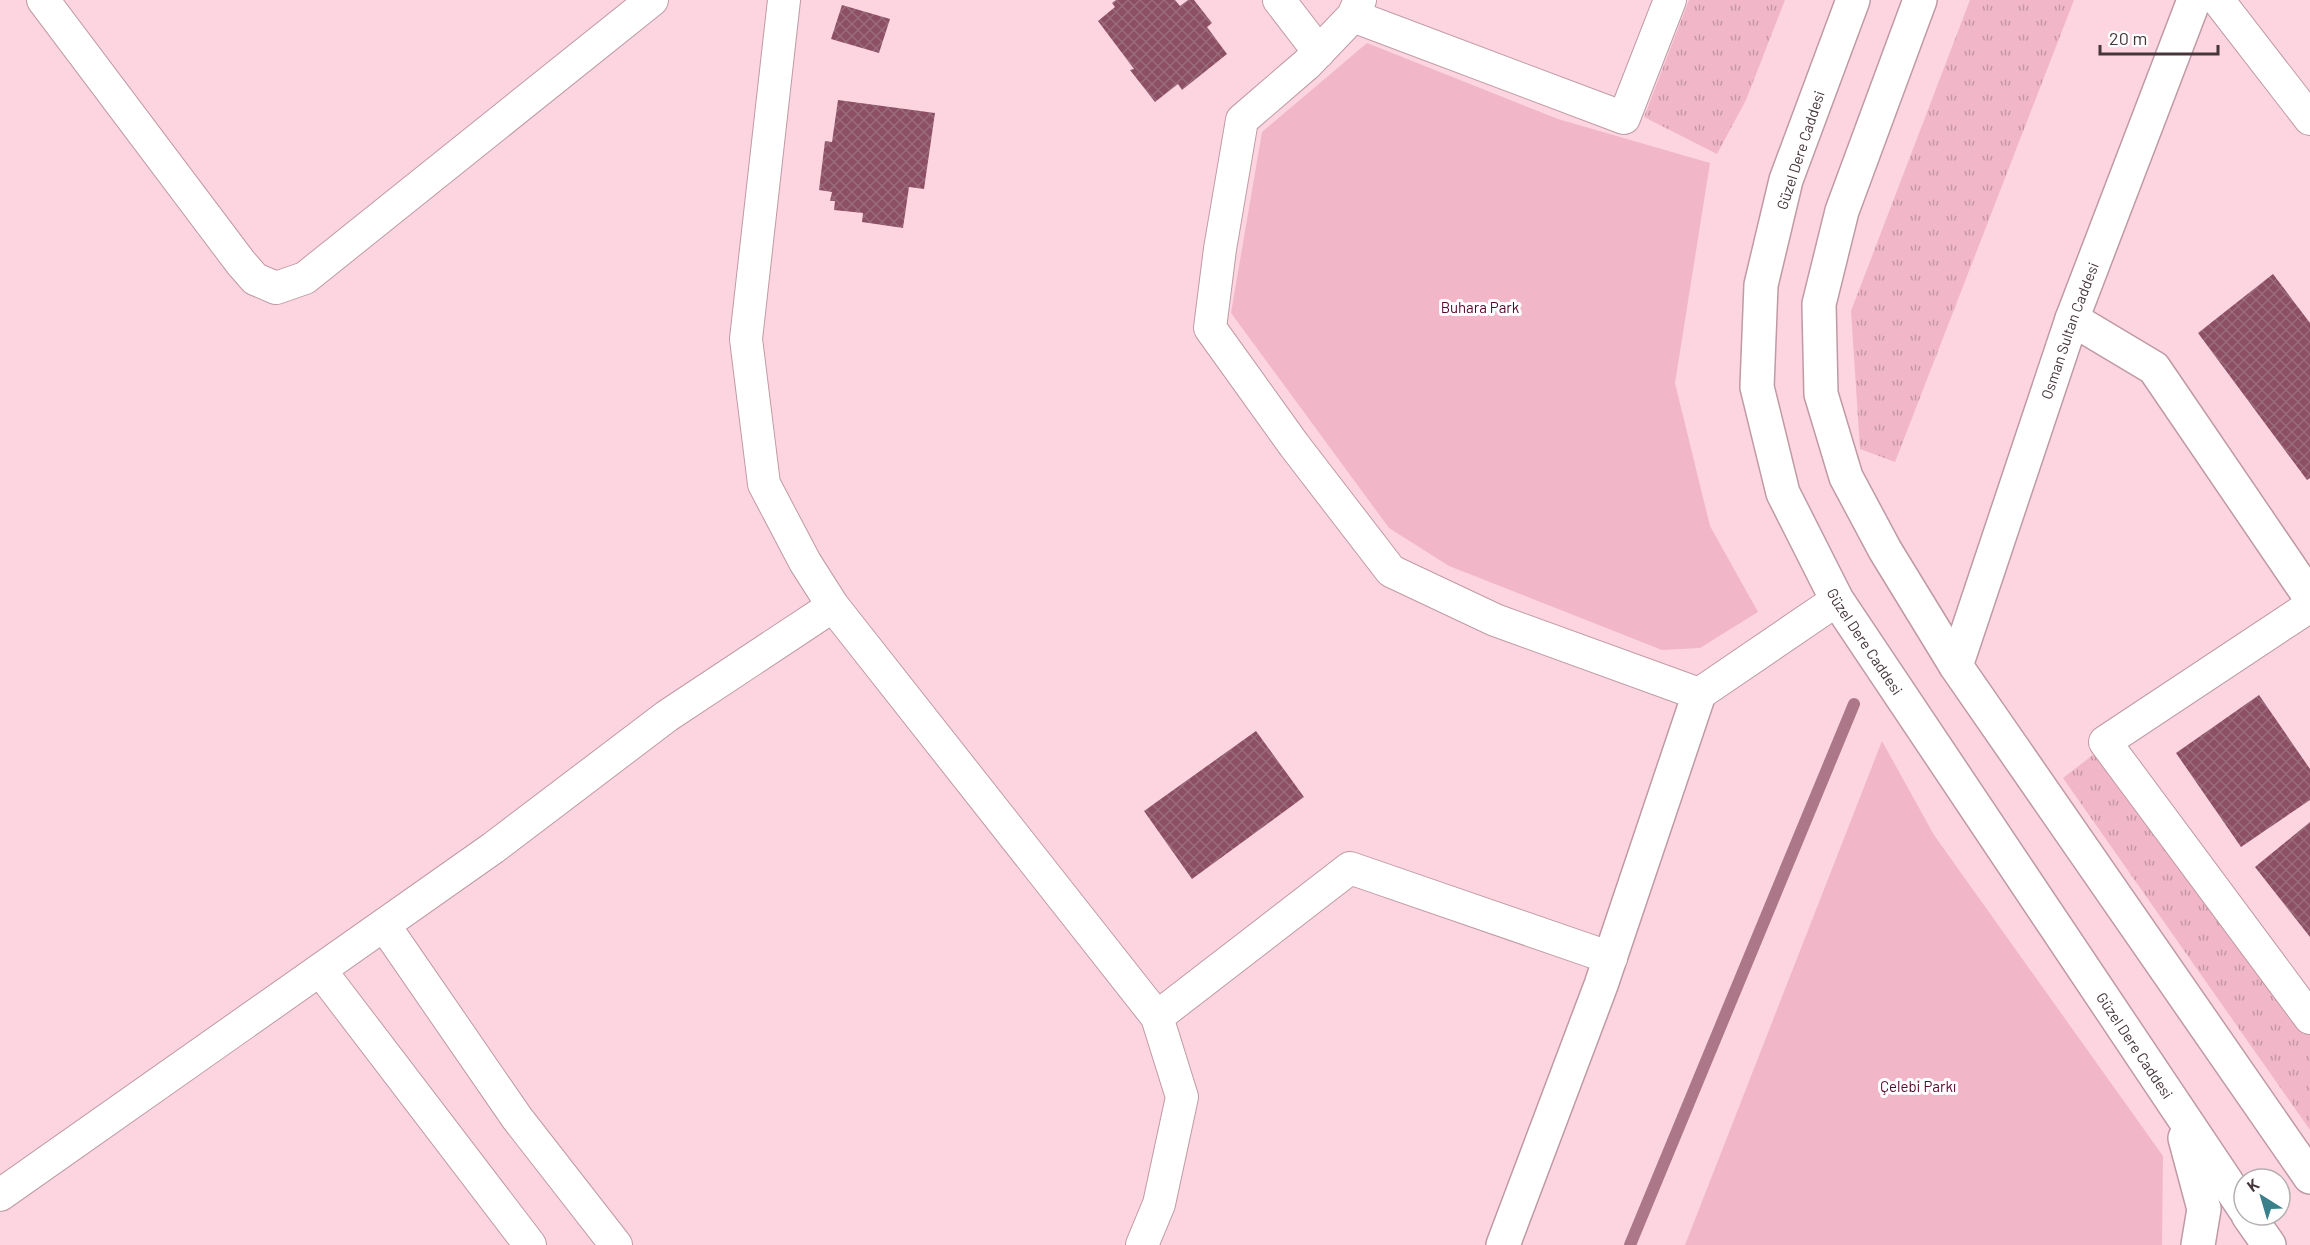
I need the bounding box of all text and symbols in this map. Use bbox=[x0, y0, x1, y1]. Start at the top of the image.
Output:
scale bar bbox=[2100, 18, 2218, 56]
text: 20 m bbox=[2109, 27, 2147, 49]
street label: Güzel Dere Caddesi bbox=[1772, 88, 1828, 212]
street label: Osman Sultan Caddesi bbox=[2037, 259, 2102, 402]
park label: Buhara Park bbox=[1441, 298, 1520, 316]
street label: Güzel Dere Caddesi bbox=[1823, 585, 1907, 698]
street label: Güzel Dere Caddesi bbox=[2093, 989, 2177, 1102]
park label: Çelebi Parkı bbox=[1880, 1077, 1956, 1095]
north arrow bbox=[2232, 1167, 2292, 1227]
text: K bbox=[2243, 1174, 2262, 1195]

